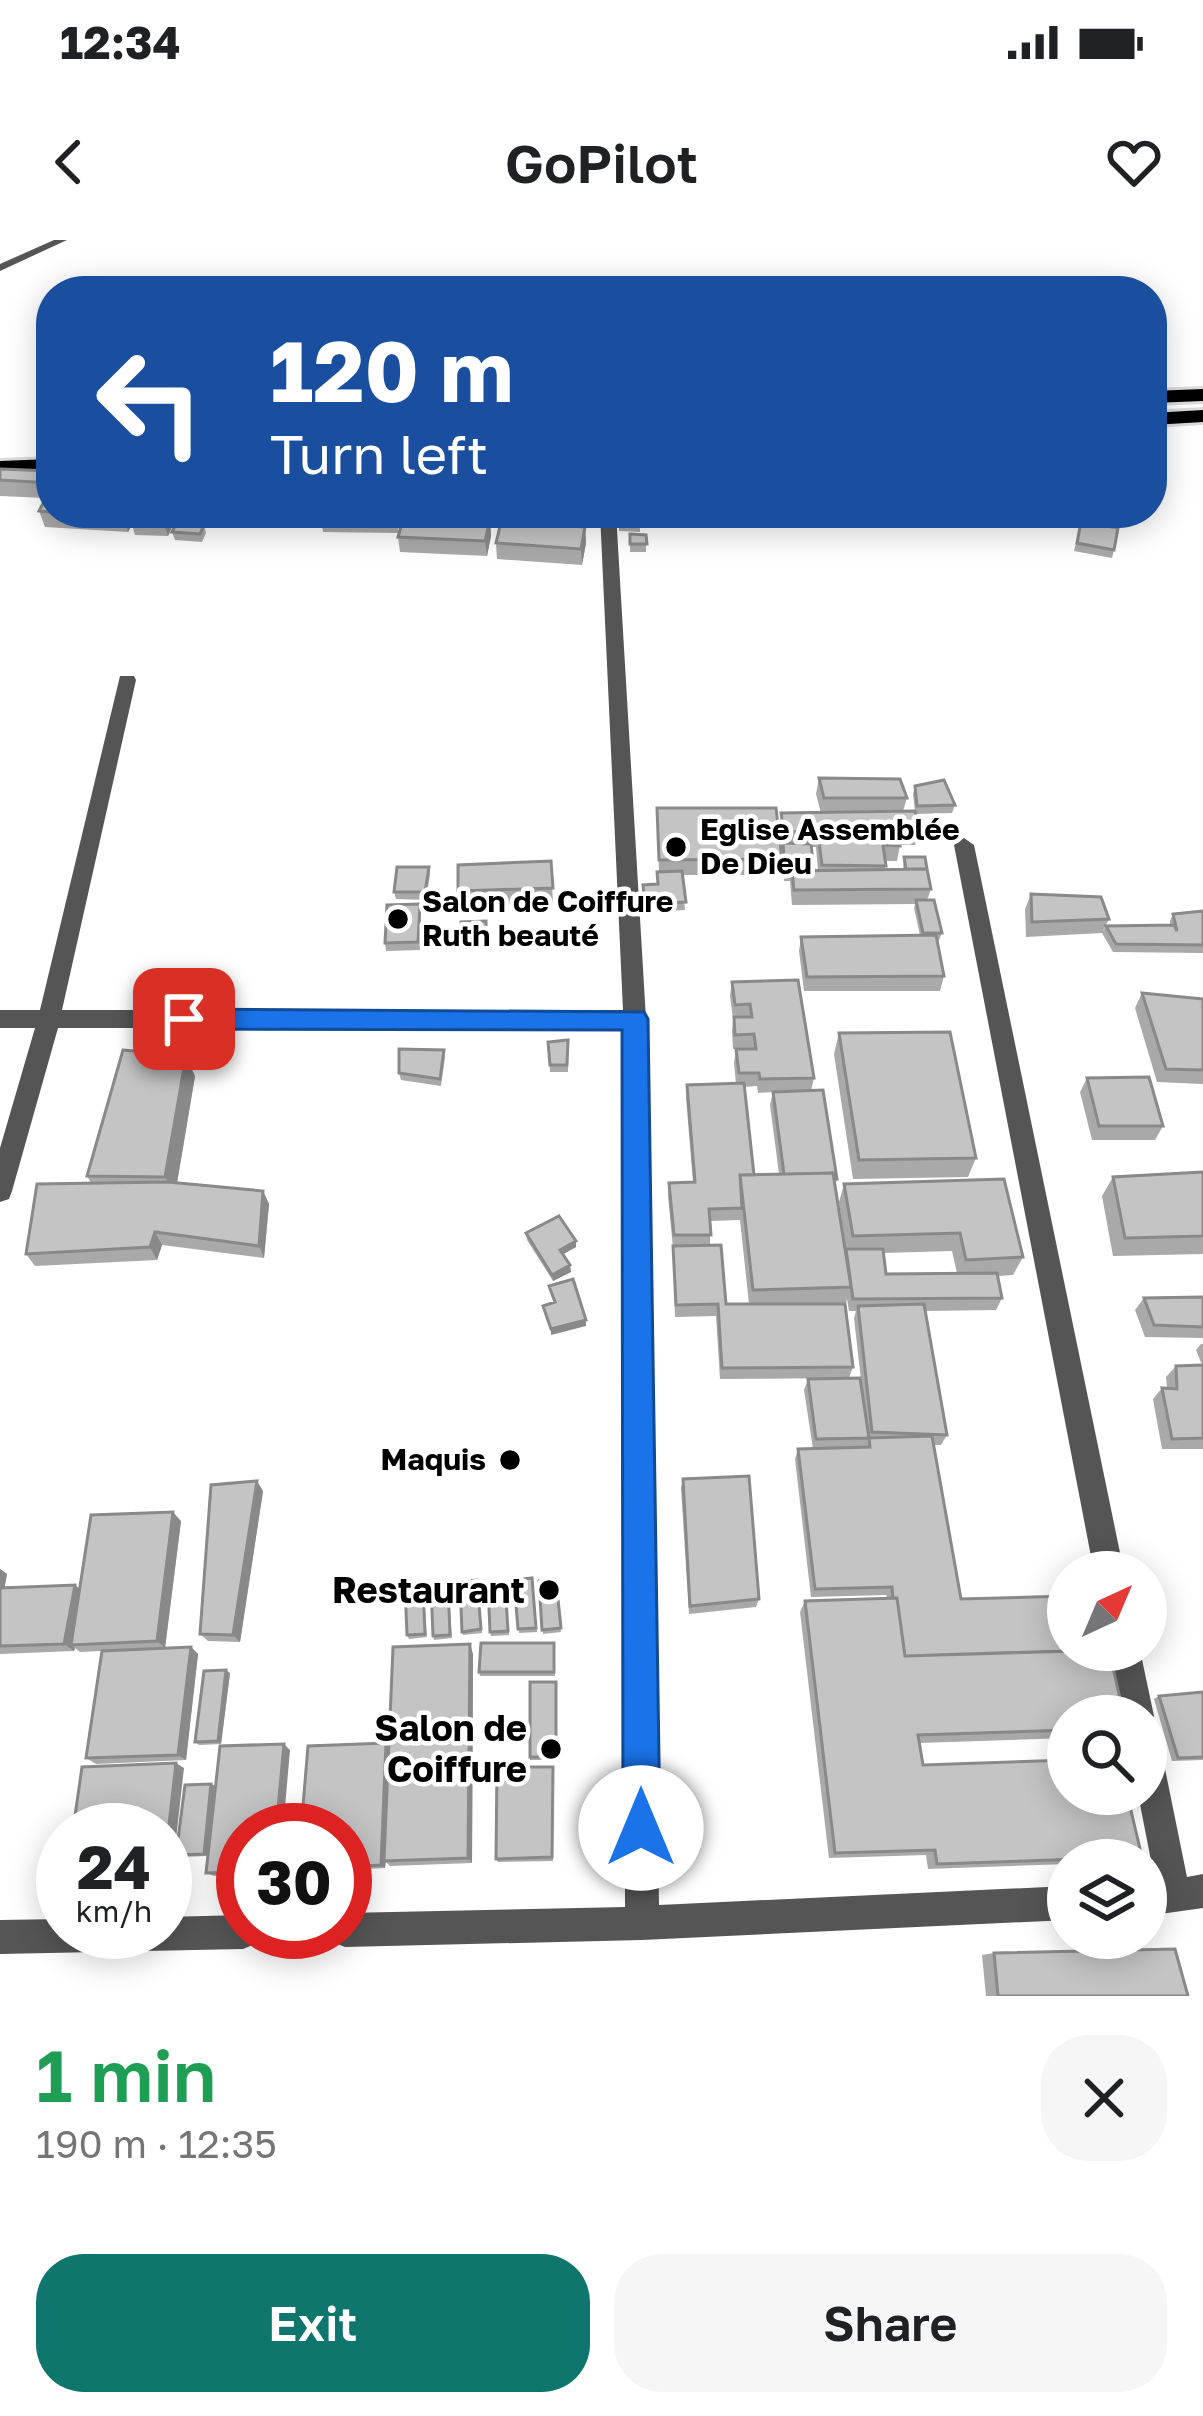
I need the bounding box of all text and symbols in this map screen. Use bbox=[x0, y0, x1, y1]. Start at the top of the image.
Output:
text: 12:34 bbox=[60, 15, 181, 69]
icon: back bbox=[36, 129, 102, 195]
icon: heart bbox=[1101, 129, 1167, 195]
text: GoPilot bbox=[505, 130, 698, 195]
text: 120 m bbox=[270, 320, 514, 420]
icon: left bbox=[72, 324, 228, 480]
text: Turn left bbox=[270, 421, 488, 486]
place label: Eglise Assemblée De Dieu bbox=[700, 811, 960, 881]
marker: Eglise Assemblée De Dieu bbox=[663, 834, 689, 860]
place label: Salon de Coiffure Ruth beauté bbox=[422, 883, 674, 953]
marker: Salon de Coiffure Ruth beauté bbox=[385, 906, 411, 932]
pin bbox=[133, 968, 235, 1070]
icon: arrive bbox=[151, 986, 217, 1052]
place label: Maquis bbox=[381, 1441, 486, 1477]
marker: Maquis bbox=[497, 1447, 523, 1473]
north arrow bbox=[1047, 1551, 1167, 1671]
map controls bbox=[1047, 1551, 1167, 1959]
place label: Restaurant bbox=[332, 1568, 525, 1611]
marker: Restaurant bbox=[536, 1577, 562, 1603]
button: search bbox=[1047, 1695, 1167, 1815]
place label: Salon de Coiffure bbox=[374, 1706, 527, 1790]
marker: Salon de Coiffure bbox=[538, 1736, 564, 1762]
position arrow bbox=[578, 1765, 704, 1891]
speed limit sign: 30 bbox=[216, 1803, 372, 1959]
text: 24 bbox=[77, 1830, 151, 1902]
button: layers bbox=[1047, 1839, 1167, 1959]
text: km/h bbox=[76, 1893, 152, 1929]
text: 1 min bbox=[36, 2031, 216, 2118]
button: close bbox=[1041, 2035, 1167, 2161]
text: 190 m · 12:35 bbox=[36, 2120, 277, 2167]
button: Exit bbox=[36, 2254, 590, 2392]
button: Share bbox=[614, 2254, 1167, 2392]

